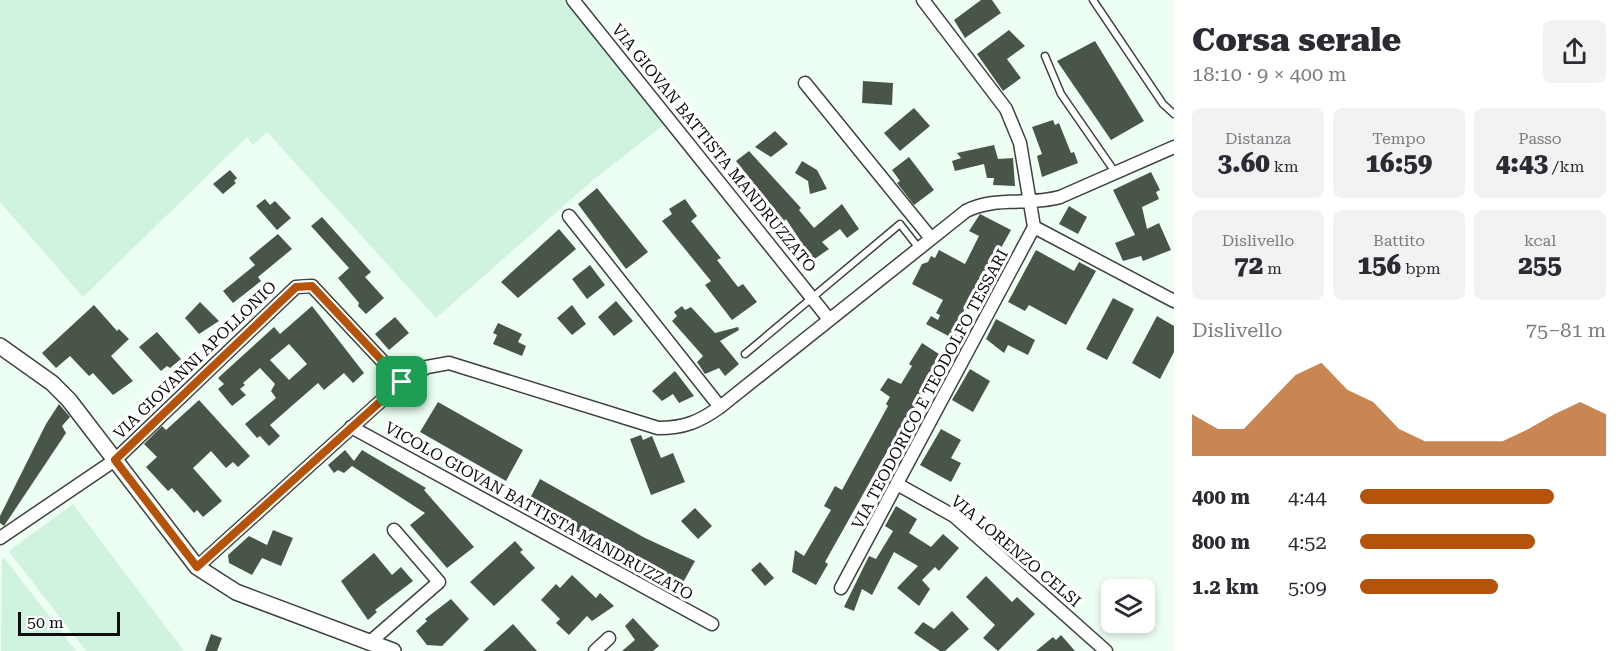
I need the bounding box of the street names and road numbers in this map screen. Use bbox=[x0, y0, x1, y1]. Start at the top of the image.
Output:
street label: VIA GIOVAN BATTISTA MANDRUZZATO bbox=[608, 20, 820, 276]
street label: VIA TEODORICO E TEODOLFO TESSARI bbox=[848, 246, 1012, 532]
street label: VIA GIOVANNI APOLLONIO bbox=[110, 277, 280, 443]
street label: VICOLO GIOVAN BATTISTA MANDRUZZATO bbox=[381, 418, 697, 604]
street label: VIA LORENZO CELSI bbox=[947, 491, 1085, 611]

